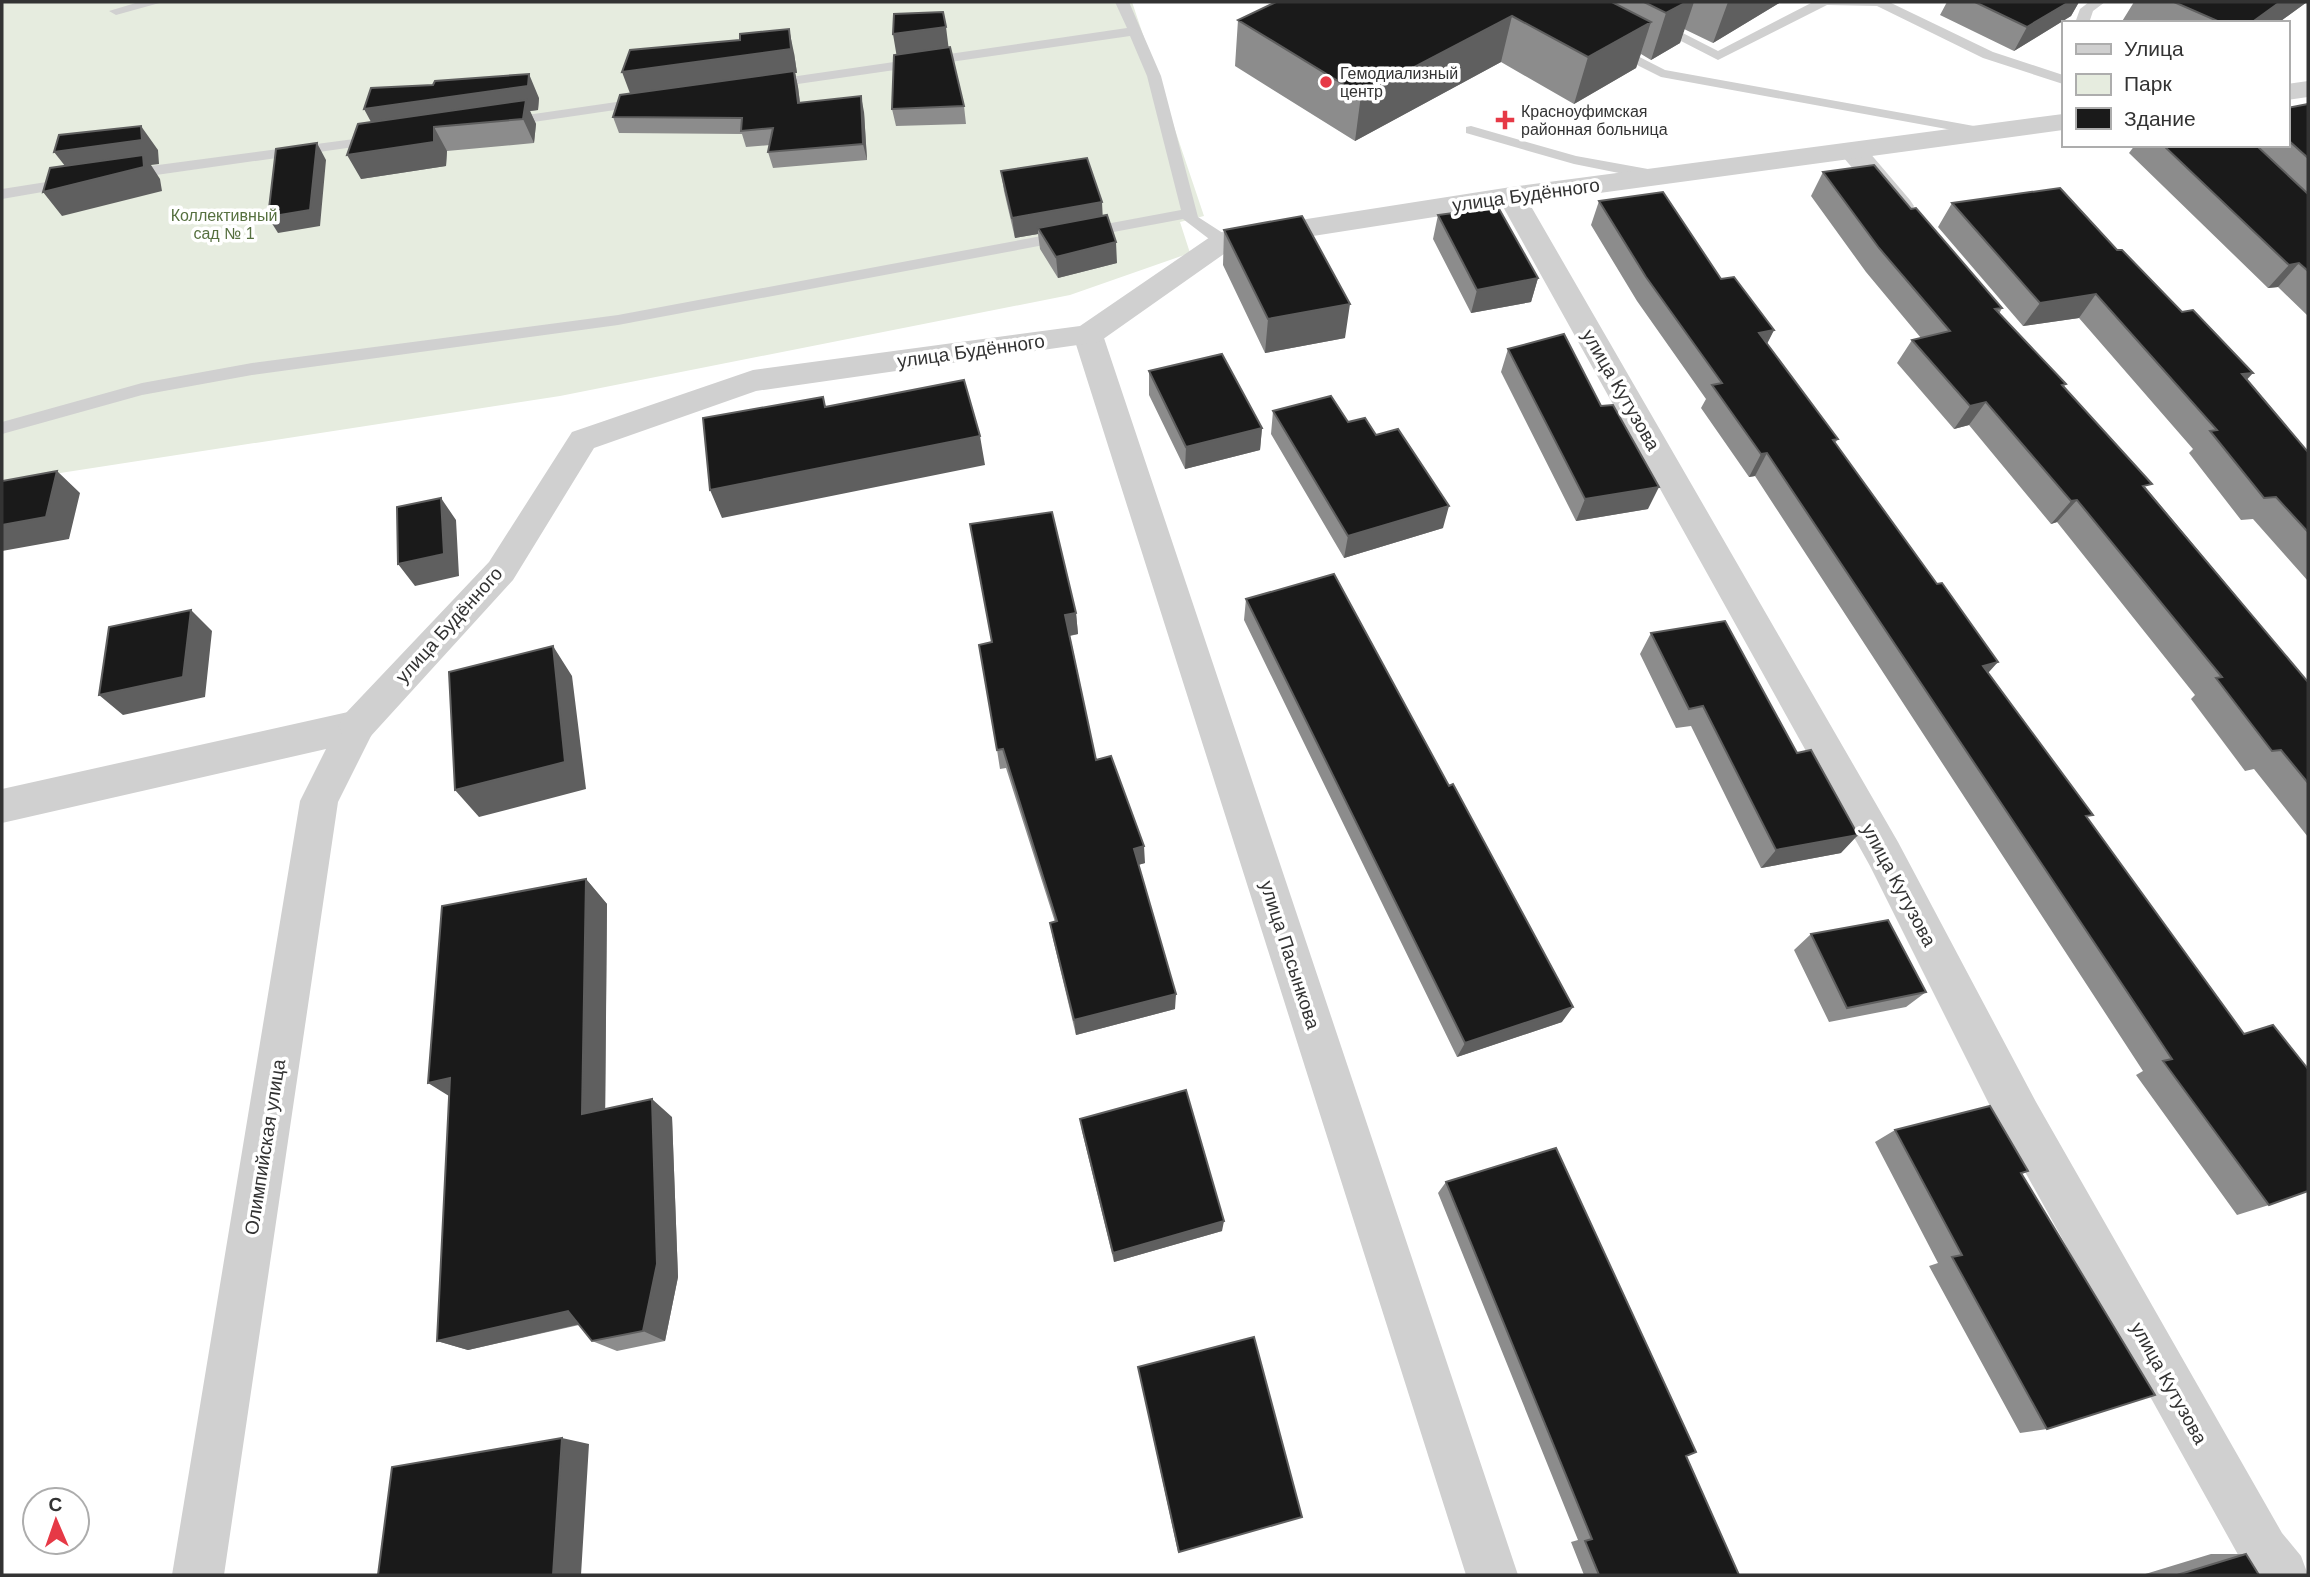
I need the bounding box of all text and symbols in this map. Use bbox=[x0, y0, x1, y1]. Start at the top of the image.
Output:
legend bbox=[2062, 21, 2289, 147]
text: Улица bbox=[2124, 37, 2184, 60]
place label: Гемодиализный центр bbox=[1340, 65, 1458, 100]
text: Парк bbox=[2124, 72, 2172, 95]
marker: Гемодиализный центр bbox=[1318, 74, 1334, 90]
place label: Красноуфимская районная больница bbox=[1521, 103, 1668, 138]
text: Здание bbox=[2124, 107, 2196, 130]
marker: Красноуфимская районная больница bbox=[1495, 110, 1515, 130]
street label: улица Будённого bbox=[1451, 174, 1601, 216]
park label: Коллективный сад № 1 bbox=[171, 207, 277, 242]
street label: улица Кутузова bbox=[1578, 326, 1664, 455]
street label: улица Будённого bbox=[896, 330, 1046, 372]
street label: улица Будённого bbox=[391, 563, 507, 687]
street label: улица Кутузова bbox=[1858, 820, 1940, 950]
street label: улица Пасынкова bbox=[1256, 878, 1324, 1032]
street label: Олимпийская улица bbox=[241, 1057, 289, 1236]
street label: улица Кутузова bbox=[2127, 1318, 2211, 1448]
north arrow bbox=[21, 1486, 91, 1556]
text: С bbox=[48, 1494, 63, 1515]

